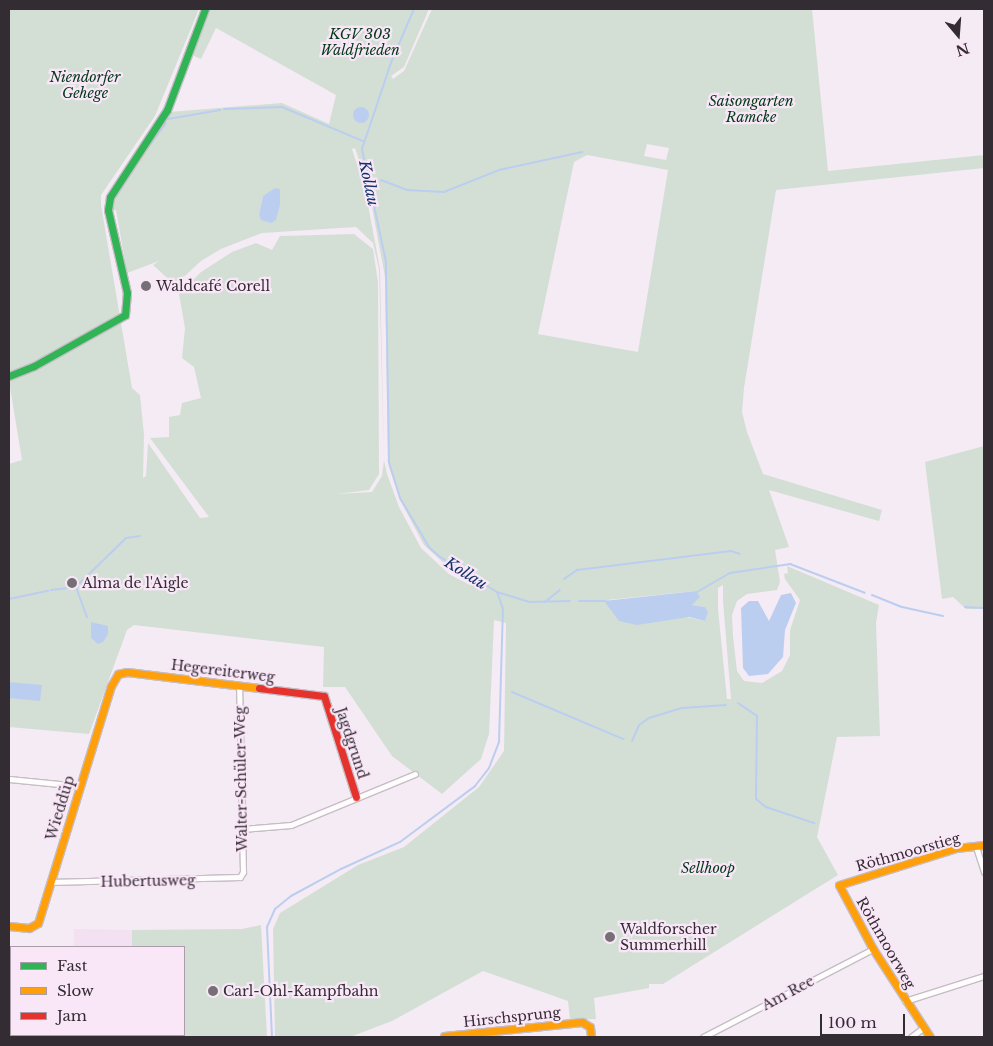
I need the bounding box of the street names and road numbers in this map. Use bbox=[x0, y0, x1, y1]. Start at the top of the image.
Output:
street label: Hegereiterweg bbox=[170, 656, 276, 686]
street label: Jagdgrund bbox=[333, 705, 371, 781]
street label: Walter-Schüler-Weg bbox=[231, 706, 251, 852]
street label: Wieddüp bbox=[42, 774, 78, 842]
street label: Röthmoorstieg bbox=[854, 829, 962, 875]
street label: Hubertusweg bbox=[100, 872, 196, 890]
street label: Röthmoorweg bbox=[853, 894, 919, 992]
street label: Am Ree bbox=[759, 972, 817, 1014]
street label: Hirschsprung bbox=[462, 1004, 562, 1030]

